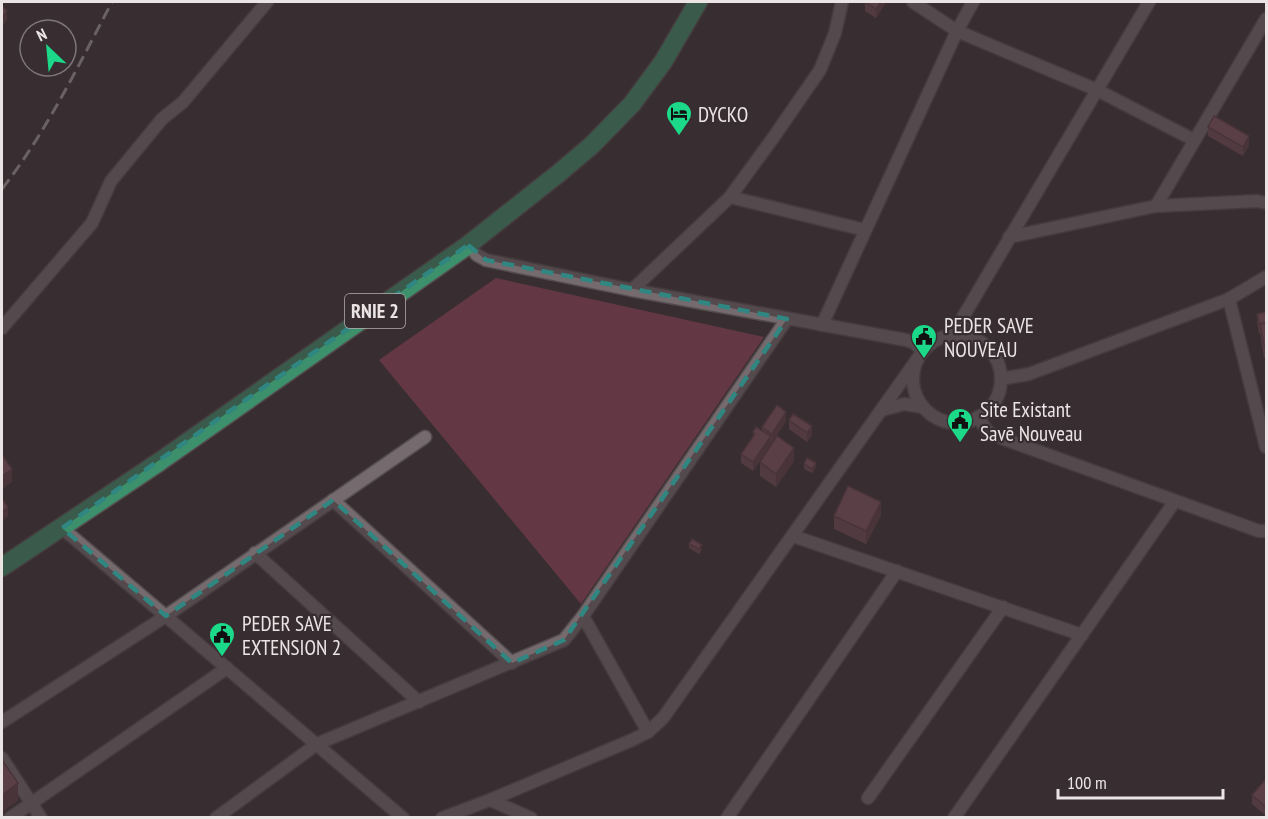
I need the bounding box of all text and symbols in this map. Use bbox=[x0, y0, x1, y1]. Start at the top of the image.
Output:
north arrow bbox=[18, 18, 78, 78]
text: N bbox=[33, 24, 50, 45]
hotel icon: DYCKO bbox=[664, 99, 694, 137]
place label: DYCKO bbox=[698, 101, 748, 128]
road number: RNIE 2 bbox=[345, 294, 405, 328]
place label: PEDER SAVE NOUVEAU bbox=[944, 312, 1034, 363]
public building icon: PEDER SAVE NOUVEAU bbox=[909, 322, 939, 360]
place label: Site Existant Savē Nouveau bbox=[980, 396, 1082, 447]
public building icon: Site Existant Savē Nouveau bbox=[945, 406, 975, 444]
place label: PEDER SAVE EXTENSION 2 bbox=[242, 610, 341, 661]
public building icon: PEDER SAVE EXTENSION 2 bbox=[207, 620, 237, 658]
scale bar bbox=[1058, 762, 1223, 800]
text: 100 m bbox=[1067, 771, 1107, 794]

